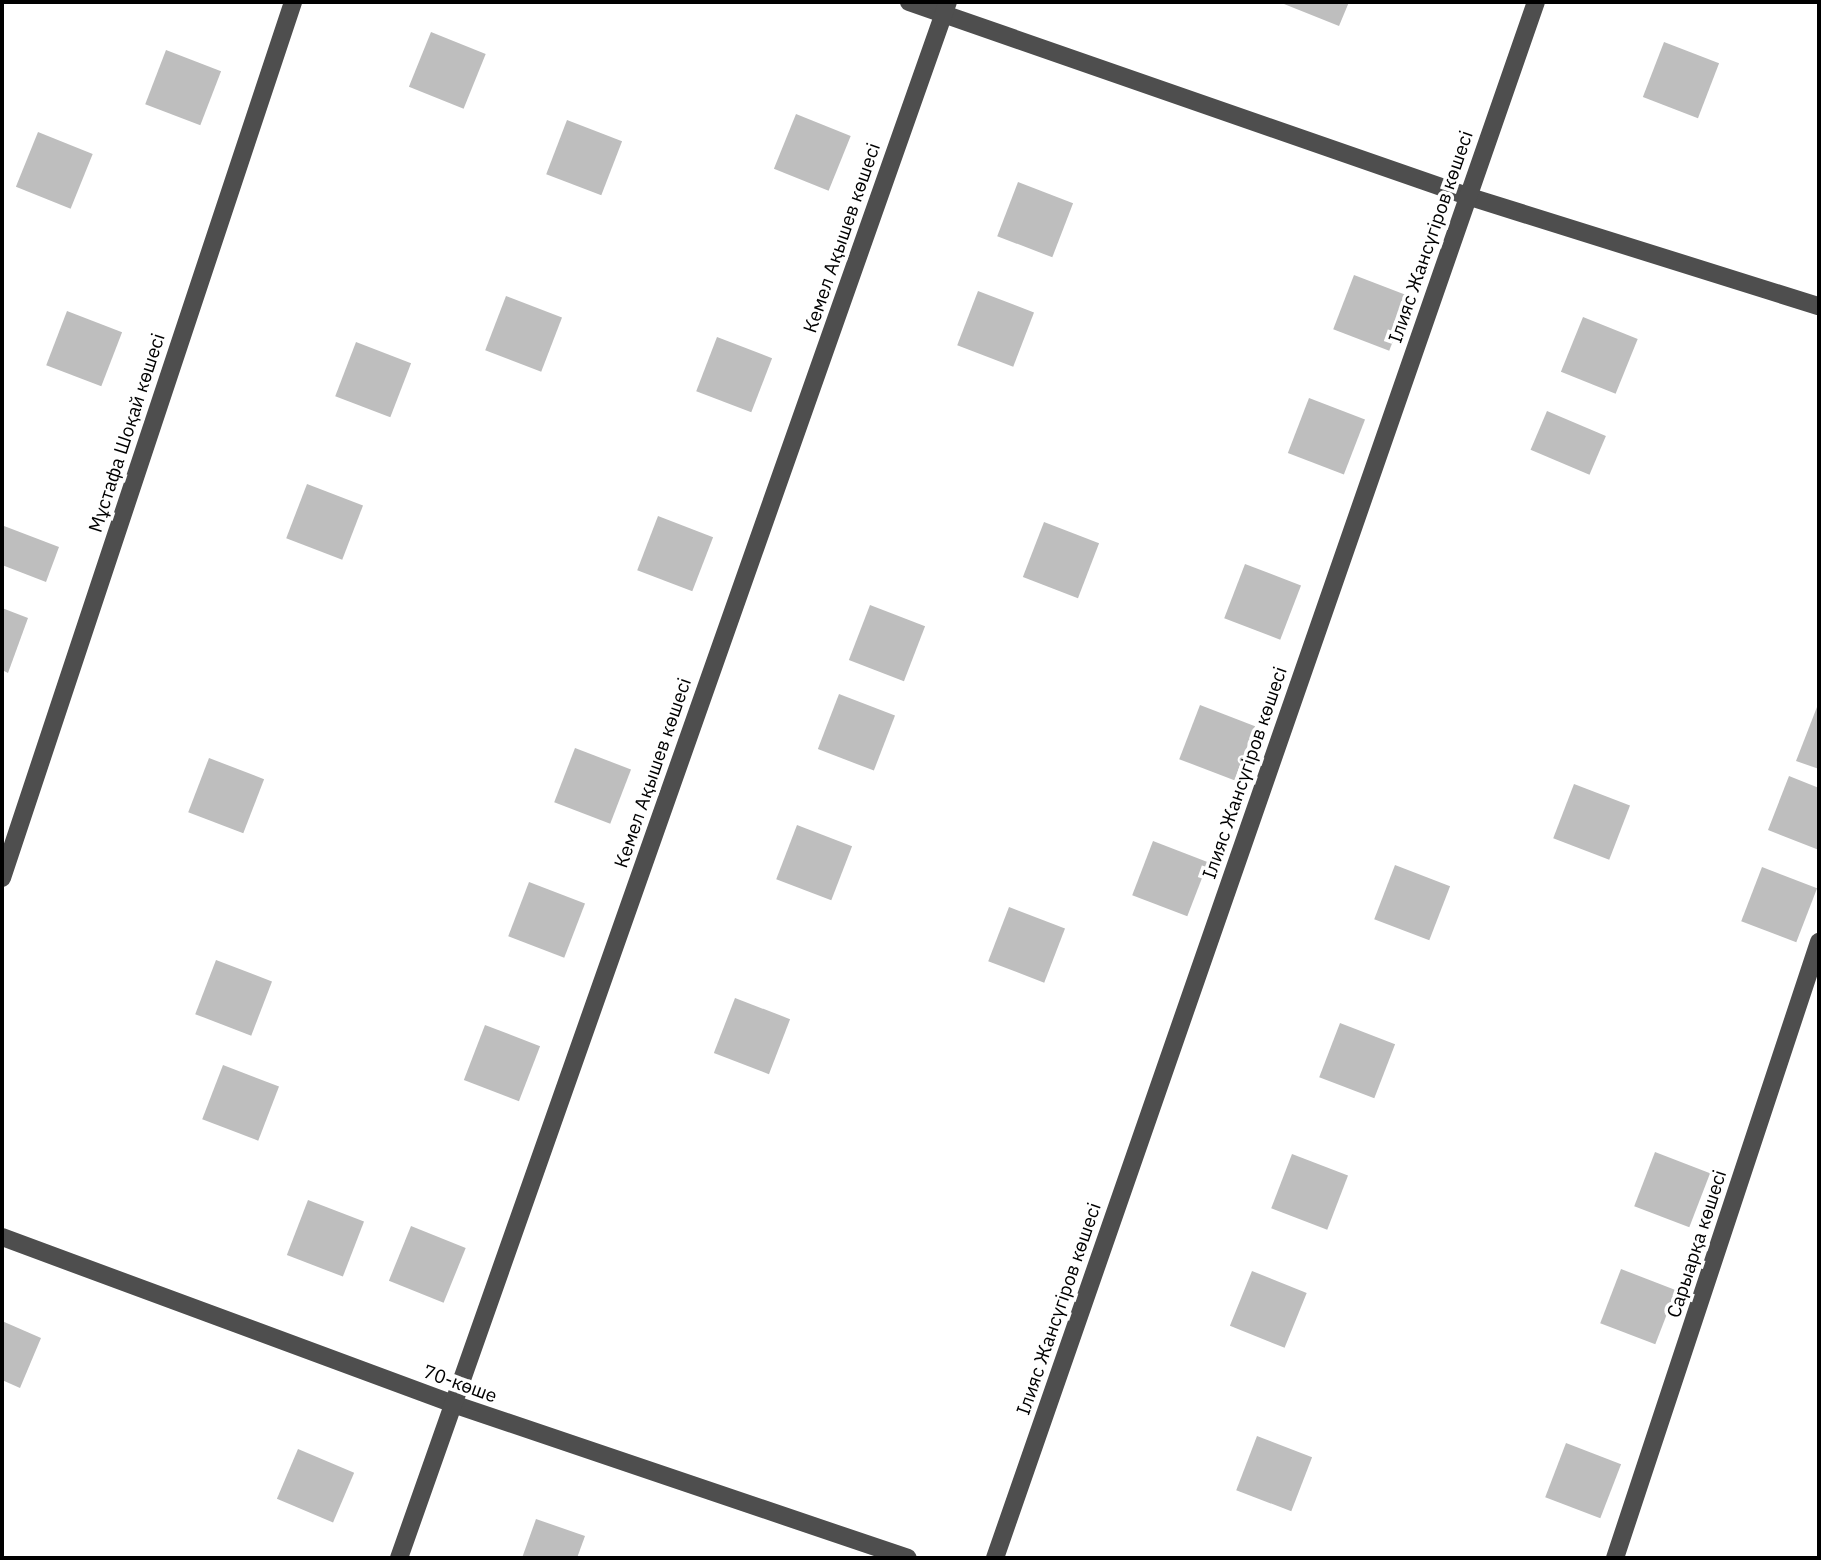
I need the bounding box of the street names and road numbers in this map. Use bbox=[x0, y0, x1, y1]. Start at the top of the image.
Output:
street label: Ілияс Жансүгіров көшесі bbox=[1384, 128, 1478, 346]
street label: Кемел Ақышев көшесі bbox=[799, 140, 885, 336]
street label: Мұстафа Шоқай көшесі bbox=[84, 331, 170, 535]
street label: Ілияс Жансүгіров көшесі bbox=[1198, 664, 1292, 882]
street label: Кемел Ақышев көшесі bbox=[610, 675, 696, 871]
street label: Сарыарқа көшесі bbox=[1662, 1167, 1732, 1321]
street label: Ілияс Жансүгіров көшесі bbox=[1012, 1200, 1106, 1418]
street label: 70-көше bbox=[420, 1360, 500, 1408]

